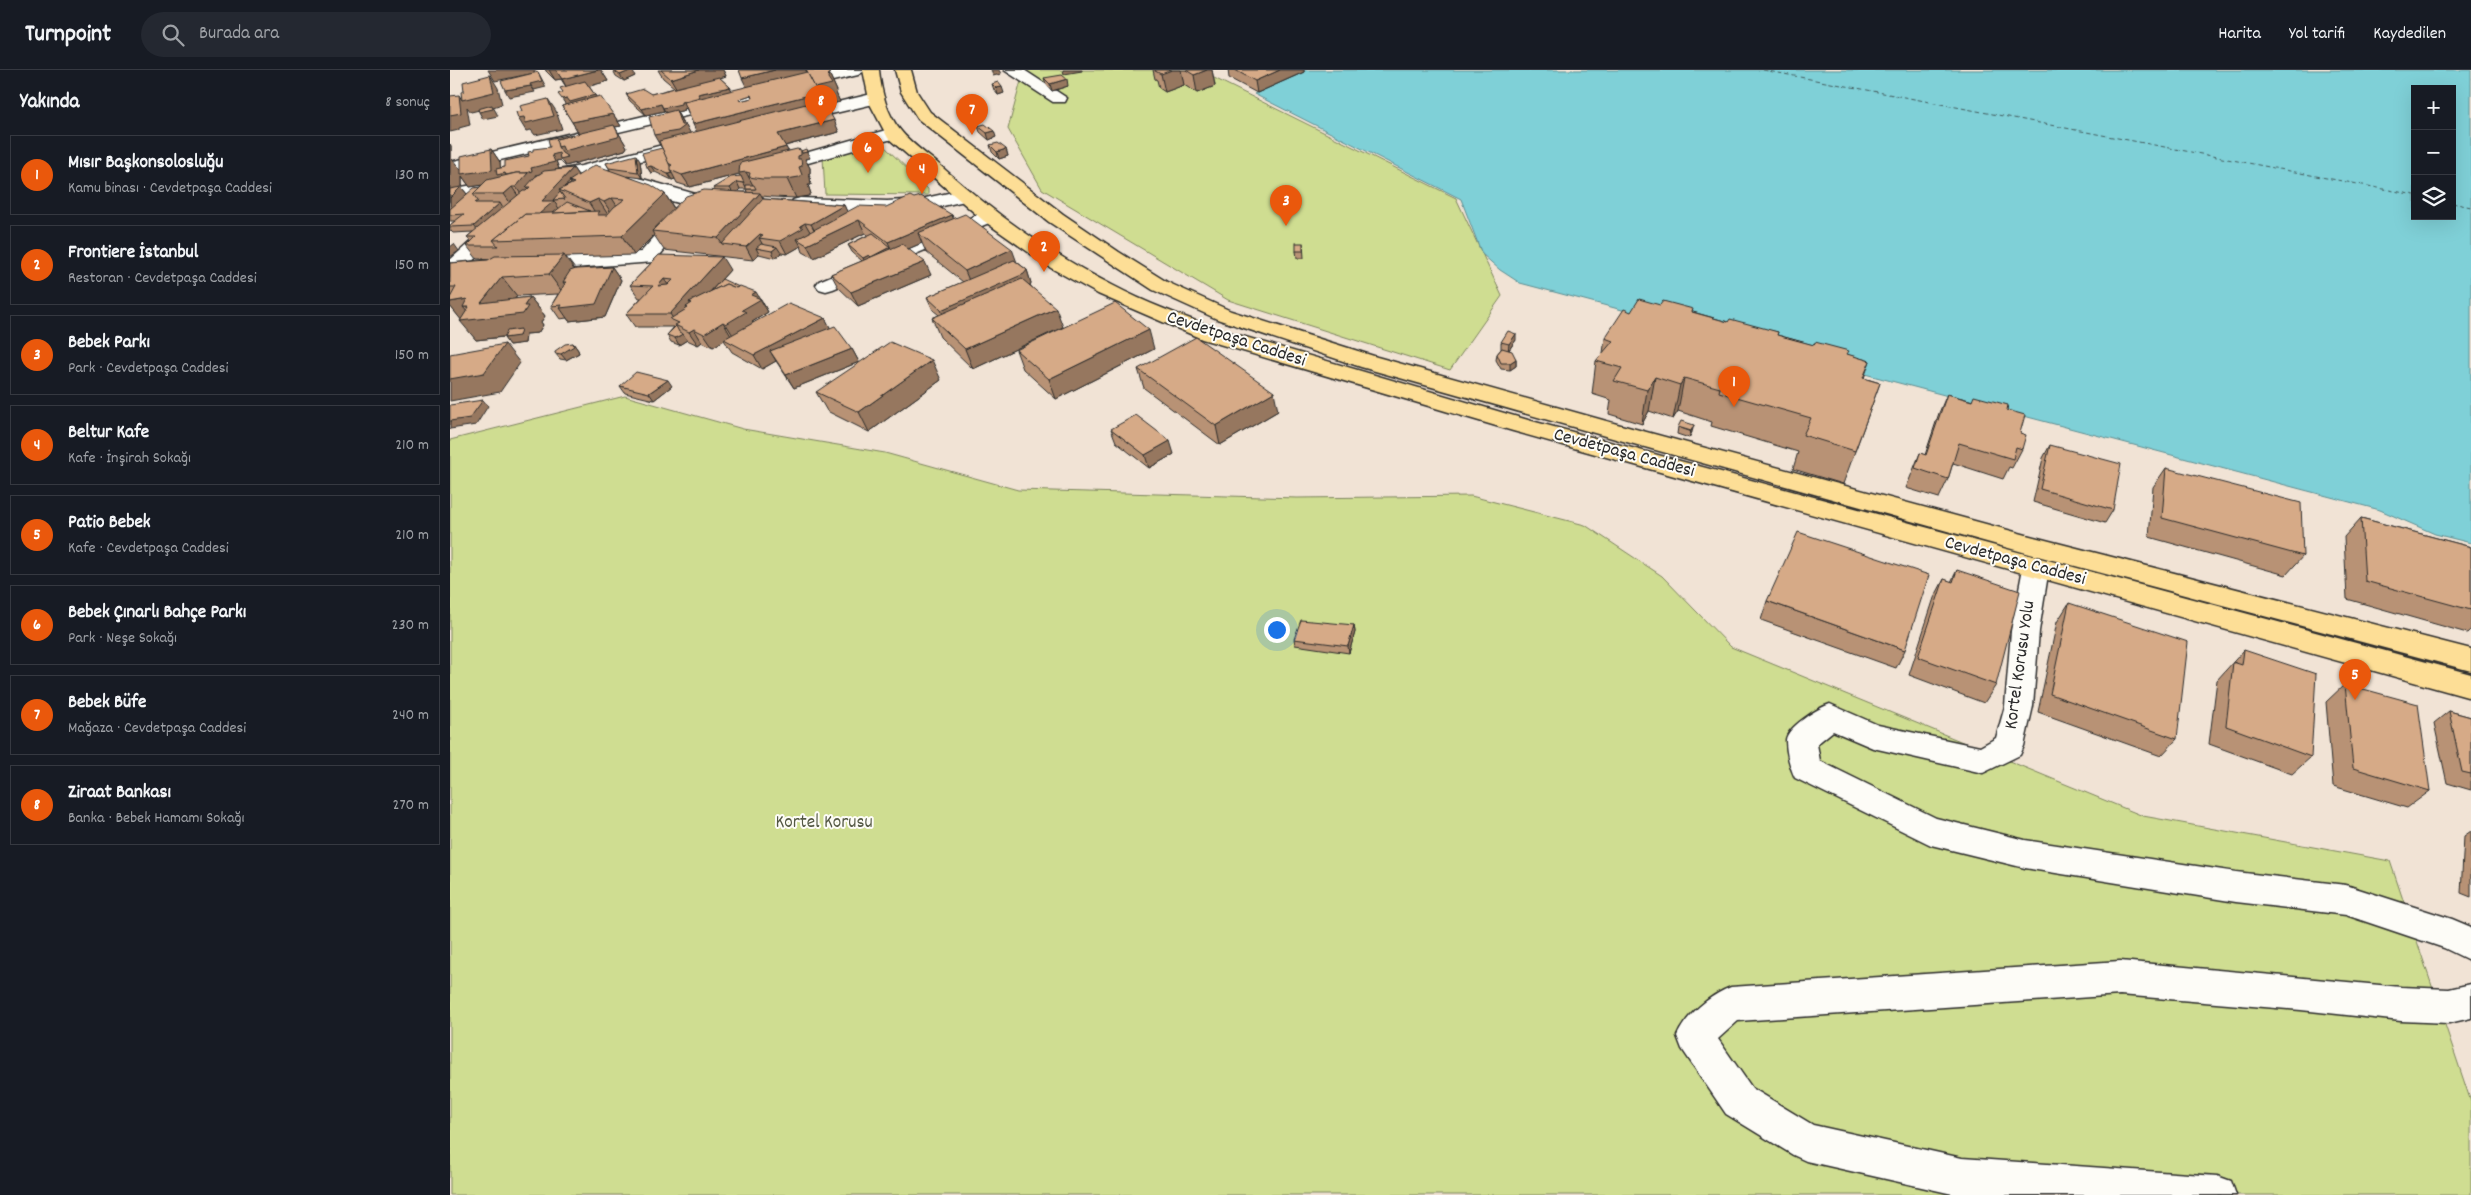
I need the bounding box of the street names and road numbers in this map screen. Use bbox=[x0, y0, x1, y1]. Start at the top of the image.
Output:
street label: Cevdetpaşa Caddesi bbox=[1163, 305, 1310, 375]
street label: Cevdetpaşa Caddesi bbox=[1550, 422, 1698, 486]
street label: Cevdetpaşa Caddesi bbox=[1941, 530, 2089, 594]
street label: Kortel Korusu Yolu bbox=[1999, 599, 2043, 731]

